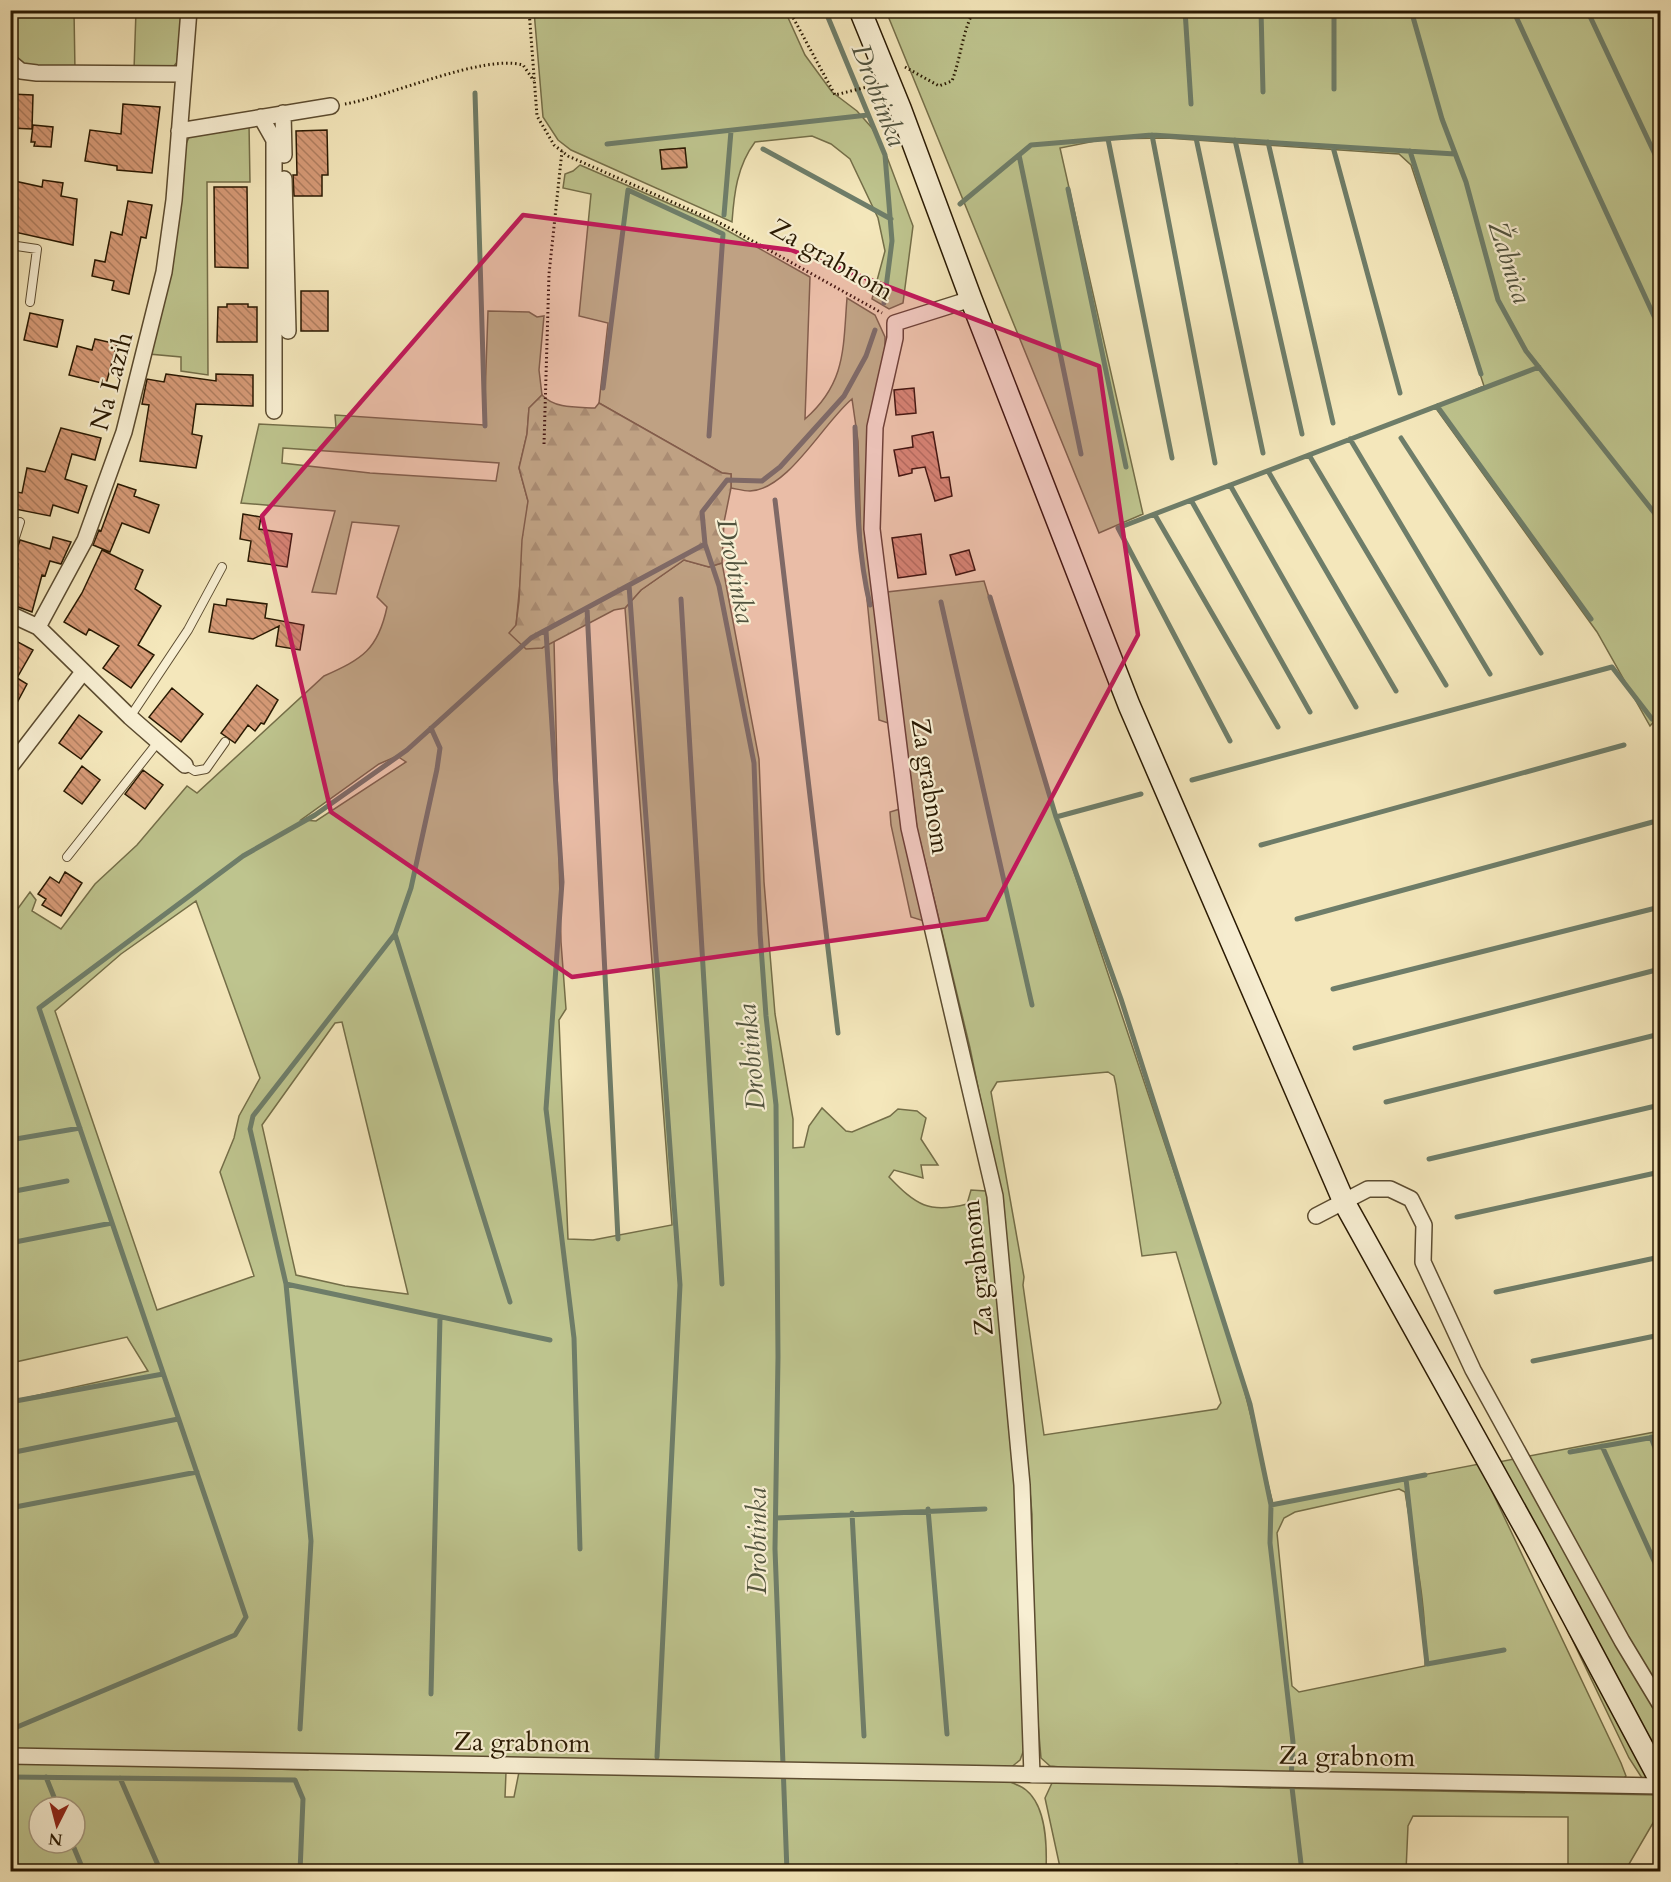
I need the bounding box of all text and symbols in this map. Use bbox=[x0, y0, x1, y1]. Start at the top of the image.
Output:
water label: Drobtinka bbox=[842, 39, 915, 152]
street label: Za grabnom bbox=[764, 210, 900, 309]
water label: Žabnica bbox=[1479, 216, 1540, 308]
street label: Na Lazih bbox=[82, 328, 141, 434]
water label: Drobtinka bbox=[707, 515, 764, 627]
street label: Za grabnom bbox=[903, 716, 958, 856]
water label: Drobtinka bbox=[728, 1002, 775, 1112]
street label: Za grabnom bbox=[953, 1198, 1002, 1338]
water label: Drobtinka bbox=[739, 1487, 776, 1595]
street label: Za grabnom bbox=[453, 1724, 591, 1761]
street label: Za grabnom bbox=[1278, 1738, 1416, 1775]
north arrow bbox=[27, 1795, 87, 1855]
text: N bbox=[47, 1827, 64, 1851]

